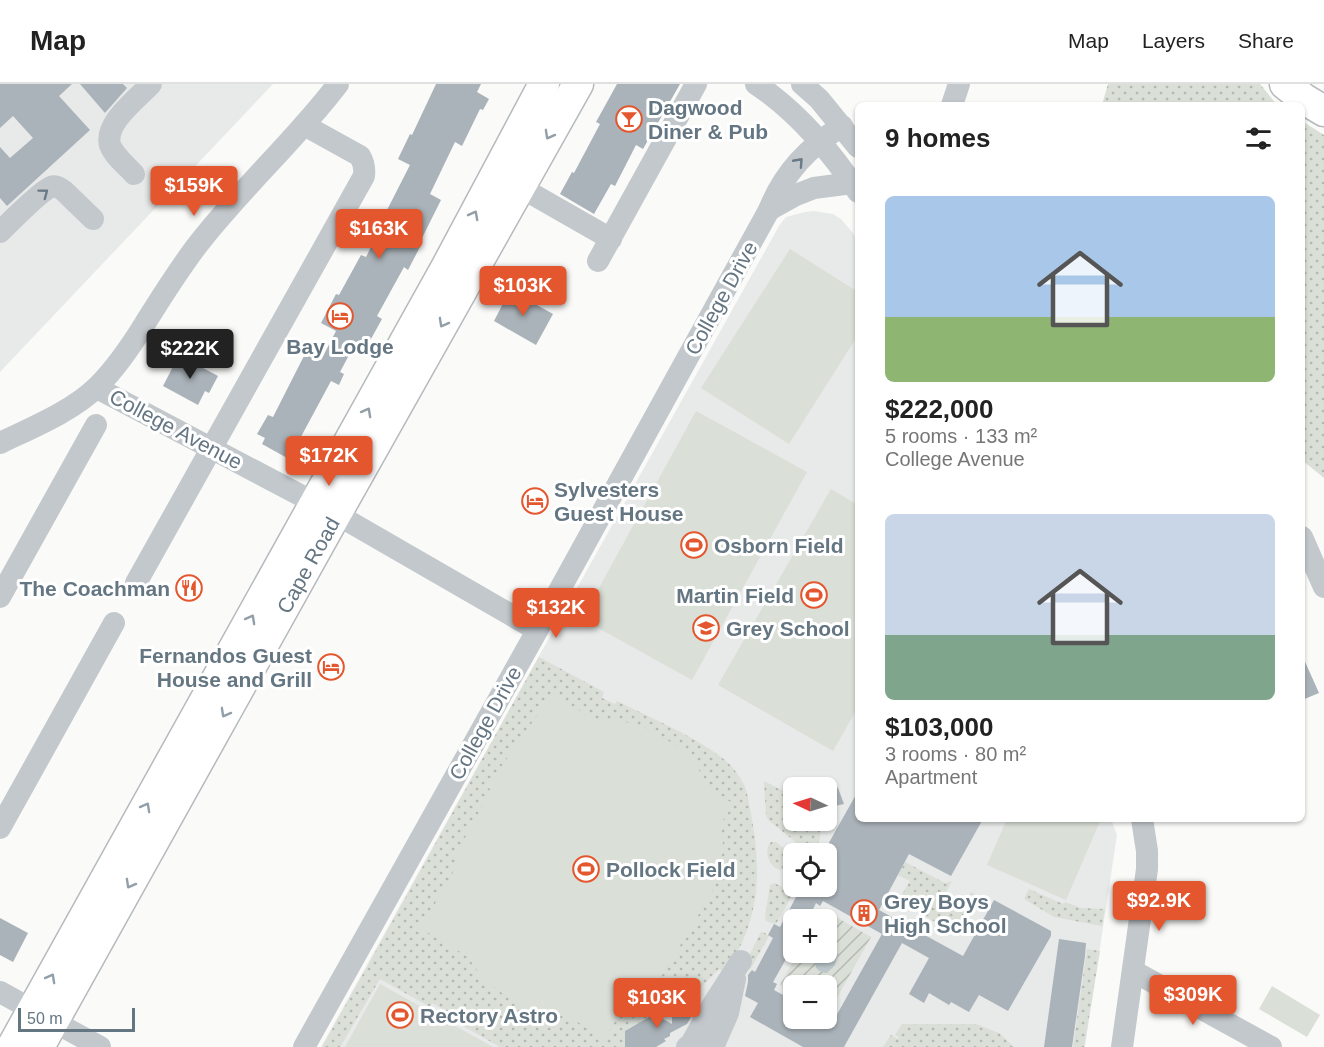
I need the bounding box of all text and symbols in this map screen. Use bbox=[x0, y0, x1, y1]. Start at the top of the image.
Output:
text: Map bbox=[30, 25, 86, 56]
text: Map bbox=[1068, 29, 1109, 52]
text: Layers bbox=[1142, 29, 1205, 52]
text: Share bbox=[1238, 29, 1294, 52]
place label: Dagwood Diner & Pub bbox=[648, 96, 768, 143]
bar icon: Dagwood Diner & Pub bbox=[614, 104, 644, 134]
icon: filters bbox=[1242, 122, 1275, 155]
text: 9 homes bbox=[885, 123, 991, 153]
one-way arrow bbox=[545, 129, 556, 139]
one-way arrow bbox=[792, 158, 803, 169]
pin: $159K bbox=[152, 166, 236, 217]
text: $159K bbox=[165, 174, 223, 196]
one-way arrow bbox=[37, 189, 48, 200]
pin: $163K bbox=[337, 209, 421, 260]
one-way arrow bbox=[467, 210, 478, 221]
text: $163K bbox=[350, 217, 408, 239]
icon: home bbox=[1026, 235, 1134, 343]
street label: College Drive bbox=[680, 237, 762, 359]
pin: $103K bbox=[481, 266, 565, 317]
text: $103K bbox=[494, 274, 552, 296]
hotel icon: Bay Lodge bbox=[325, 301, 355, 331]
one-way arrow bbox=[439, 317, 451, 328]
pin: $222K bbox=[148, 329, 232, 380]
place label: Bay Lodge bbox=[286, 335, 394, 358]
text: $222K bbox=[161, 337, 219, 359]
street label: College Avenue bbox=[106, 384, 246, 474]
text: $222,000 bbox=[885, 394, 993, 424]
one-way arrow bbox=[359, 407, 371, 418]
text: 5 rooms · 133 m² bbox=[885, 425, 1037, 447]
pin: $172K bbox=[287, 436, 371, 487]
text: $172K bbox=[300, 444, 358, 466]
text: College Avenue bbox=[885, 448, 1025, 470]
place label: Sylvesters Guest House bbox=[554, 478, 684, 525]
hotel icon: Sylvesters Guest House bbox=[520, 486, 550, 516]
street label: Cape Road bbox=[272, 513, 344, 617]
sports icon: Osborn Field bbox=[679, 530, 709, 560]
place label: Osborn Field bbox=[714, 534, 844, 557]
icon: home bbox=[1026, 553, 1134, 661]
restaurant icon: The Coachman bbox=[174, 573, 204, 603]
place label: The Coachman bbox=[19, 577, 170, 600]
sports icon: Martin Field bbox=[799, 580, 829, 610]
place label: Martin Field bbox=[676, 584, 794, 607]
pin: $132K bbox=[514, 588, 598, 639]
text: $132K bbox=[527, 596, 585, 618]
school or university icon: Grey School bbox=[691, 613, 721, 643]
one-way arrow bbox=[244, 615, 256, 625]
place label: Grey School bbox=[726, 617, 850, 640]
place label: Fernandos Guest House and Grill bbox=[139, 644, 312, 691]
hotel icon: Fernandos Guest House and Grill bbox=[316, 652, 346, 682]
street label: College Drive bbox=[444, 662, 526, 784]
one-way arrow bbox=[221, 707, 232, 717]
text: $103,000 bbox=[885, 712, 993, 742]
text: 3 rooms · 80 m² bbox=[885, 743, 1026, 765]
text: Apartment bbox=[885, 766, 977, 788]
north arrow bbox=[783, 777, 837, 831]
map controls bbox=[783, 777, 837, 1029]
one-way arrow bbox=[139, 803, 150, 813]
button: locate bbox=[783, 843, 837, 897]
sports icon: Pollock Field bbox=[571, 854, 601, 884]
place label: Pollock Field bbox=[606, 858, 736, 881]
one-way arrow bbox=[126, 877, 137, 888]
pin: $92.9K bbox=[1110, 881, 1208, 932]
text: $92.9K bbox=[1127, 889, 1191, 911]
place label: Grey Boys High School bbox=[884, 890, 1007, 937]
building icon: Grey Boys High School bbox=[849, 898, 879, 928]
button: + bbox=[783, 909, 837, 963]
one-way arrow bbox=[44, 973, 55, 984]
button: − bbox=[783, 975, 837, 1029]
pin: $309K bbox=[1151, 975, 1235, 1026]
pin: $103K bbox=[615, 978, 699, 1029]
text: $309K bbox=[1164, 983, 1222, 1005]
text: $103K bbox=[628, 986, 686, 1008]
sports icon: Rectory Astro bbox=[385, 1000, 415, 1030]
place label: Rectory Astro bbox=[420, 1004, 558, 1027]
scale bar bbox=[18, 1005, 135, 1032]
text: 50 m bbox=[27, 1010, 63, 1027]

